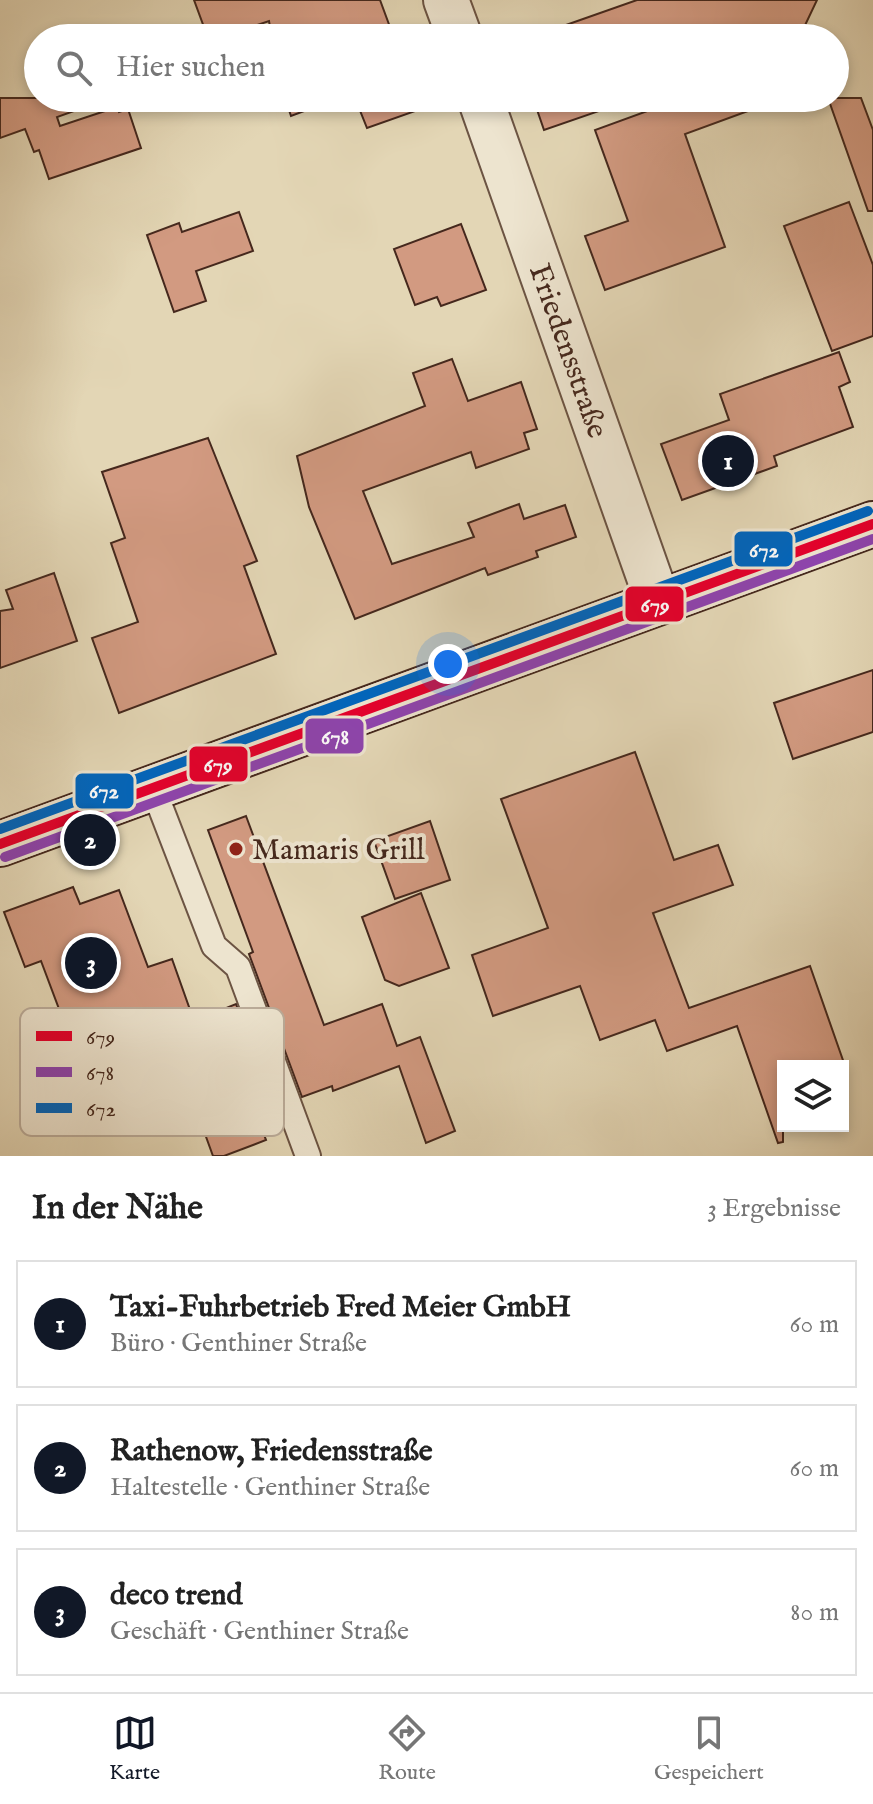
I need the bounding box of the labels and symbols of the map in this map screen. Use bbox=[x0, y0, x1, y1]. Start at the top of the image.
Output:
street label: Friedensstraße bbox=[519, 259, 616, 443]
pin: 1 bbox=[702, 431, 754, 491]
line badge: 672 bbox=[733, 530, 794, 568]
text: 672 bbox=[749, 537, 779, 565]
line badge: 679 bbox=[624, 585, 685, 623]
text: 679 bbox=[640, 592, 670, 620]
your location bbox=[428, 644, 468, 684]
line badge: 678 bbox=[304, 717, 365, 755]
text: 678 bbox=[321, 724, 349, 752]
line badge: 679 bbox=[188, 745, 249, 783]
text: 679 bbox=[203, 752, 233, 780]
line badge: 672 bbox=[74, 772, 135, 810]
text: 672 bbox=[89, 778, 119, 806]
pin: 2 bbox=[64, 810, 116, 870]
place label: Mamaris Grill bbox=[252, 832, 426, 870]
marker: Mamaris Grill bbox=[227, 840, 245, 858]
pin: 3 bbox=[65, 933, 117, 993]
legend bbox=[20, 1008, 284, 1136]
text: 679 bbox=[86, 1024, 115, 1052]
text: 678 bbox=[86, 1060, 114, 1088]
text: 672 bbox=[86, 1096, 116, 1124]

